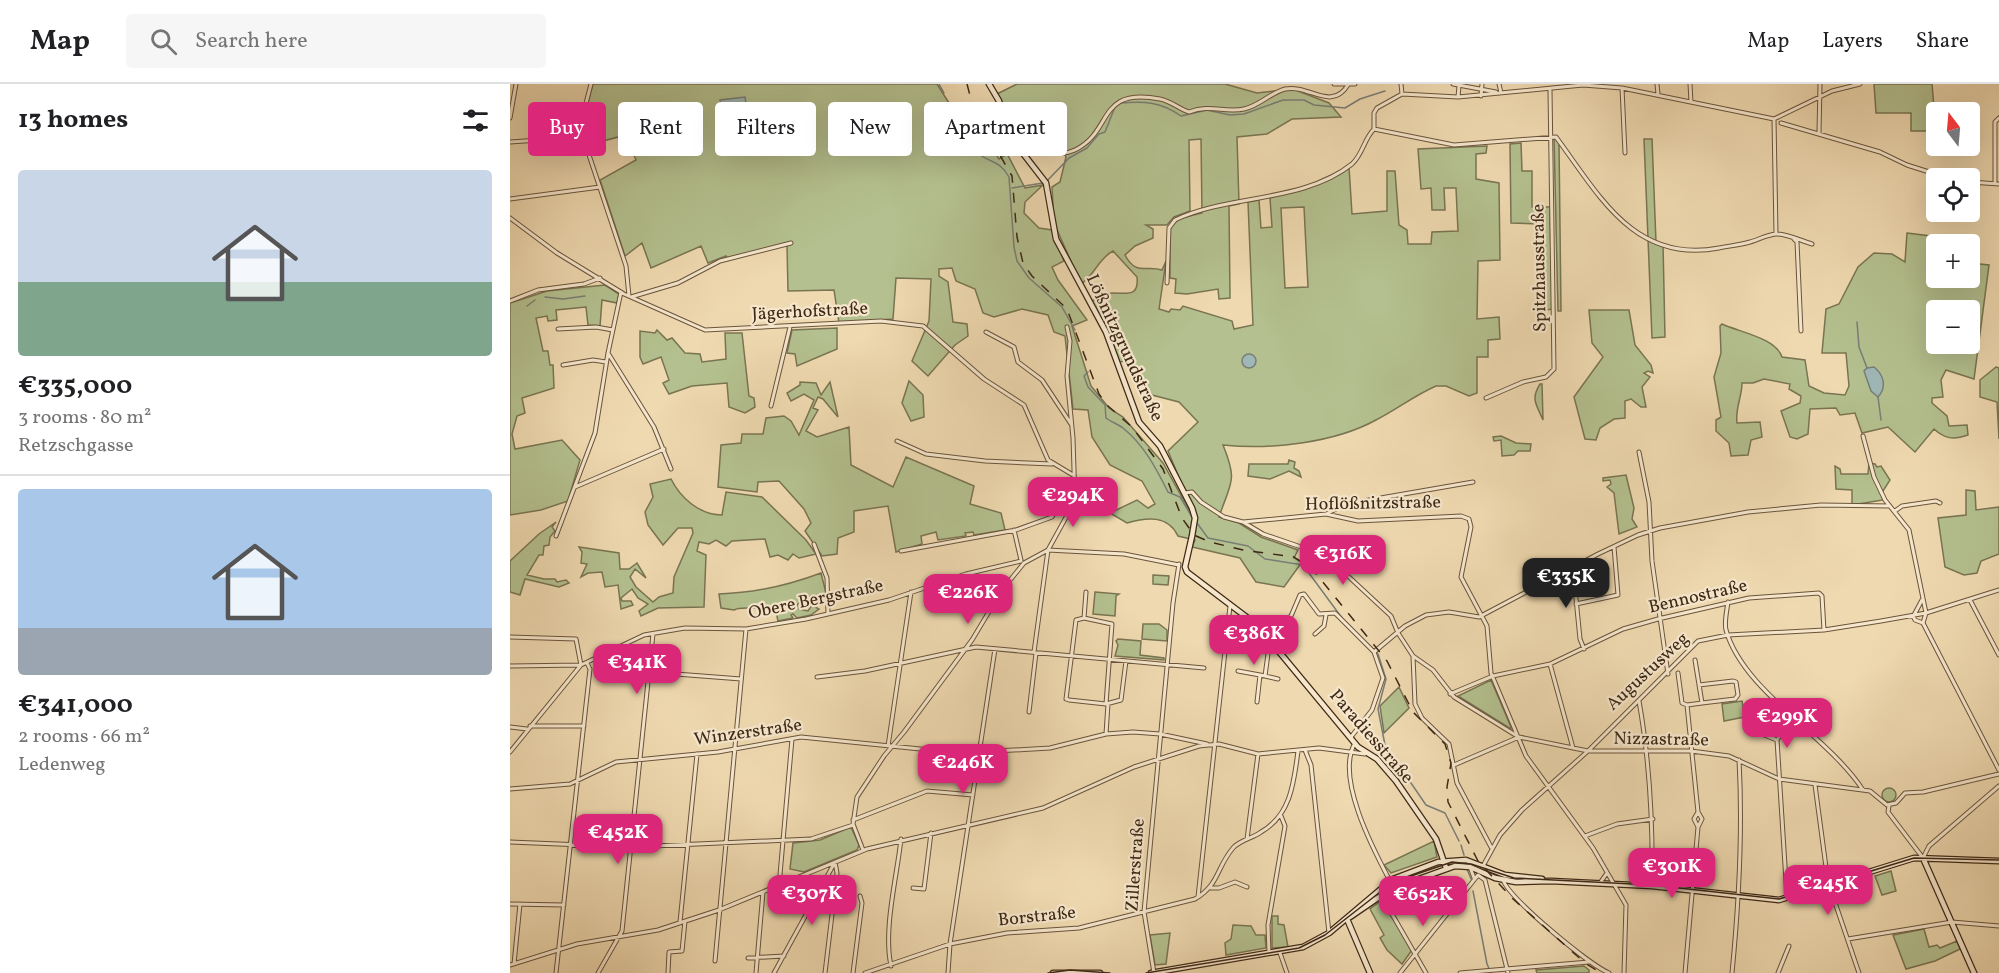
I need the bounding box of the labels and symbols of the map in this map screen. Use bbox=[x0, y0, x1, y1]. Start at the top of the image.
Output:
north arrow bbox=[1926, 102, 1980, 156]
street label: Spitzhausstraße bbox=[1526, 204, 1554, 332]
street label: Lößnitzgrundstraße bbox=[1079, 270, 1169, 426]
street label: Jägerhofstraße bbox=[751, 296, 869, 328]
pin: €294K bbox=[1031, 477, 1115, 528]
street label: Hoflößnitzstraße bbox=[1305, 490, 1441, 518]
pin: €316K bbox=[1301, 535, 1385, 586]
pin: €335K bbox=[1524, 558, 1608, 609]
street label: Obere Bergstraße bbox=[746, 573, 886, 627]
pin: €226K bbox=[926, 574, 1010, 625]
street label: Bennostraße bbox=[1646, 574, 1750, 620]
pin: €386K bbox=[1212, 615, 1296, 666]
street label: Augustusweg bbox=[1601, 627, 1695, 717]
pin: €341K bbox=[595, 644, 679, 695]
street label: Paradiesstraße bbox=[1323, 684, 1419, 790]
pin: €299K bbox=[1745, 698, 1829, 749]
street label: Winzerstraße bbox=[692, 713, 804, 753]
street label: Nizzastraße bbox=[1613, 727, 1709, 753]
pin: €246K bbox=[921, 744, 1005, 795]
pin: €452K bbox=[576, 814, 660, 865]
street label: Zillerstraße bbox=[1120, 818, 1152, 912]
pin: €301K bbox=[1630, 848, 1714, 899]
pin: €245K bbox=[1786, 865, 1870, 916]
pin: €307K bbox=[770, 875, 854, 926]
pin: €652K bbox=[1381, 876, 1465, 927]
street label: Borstraße bbox=[997, 900, 1077, 934]

